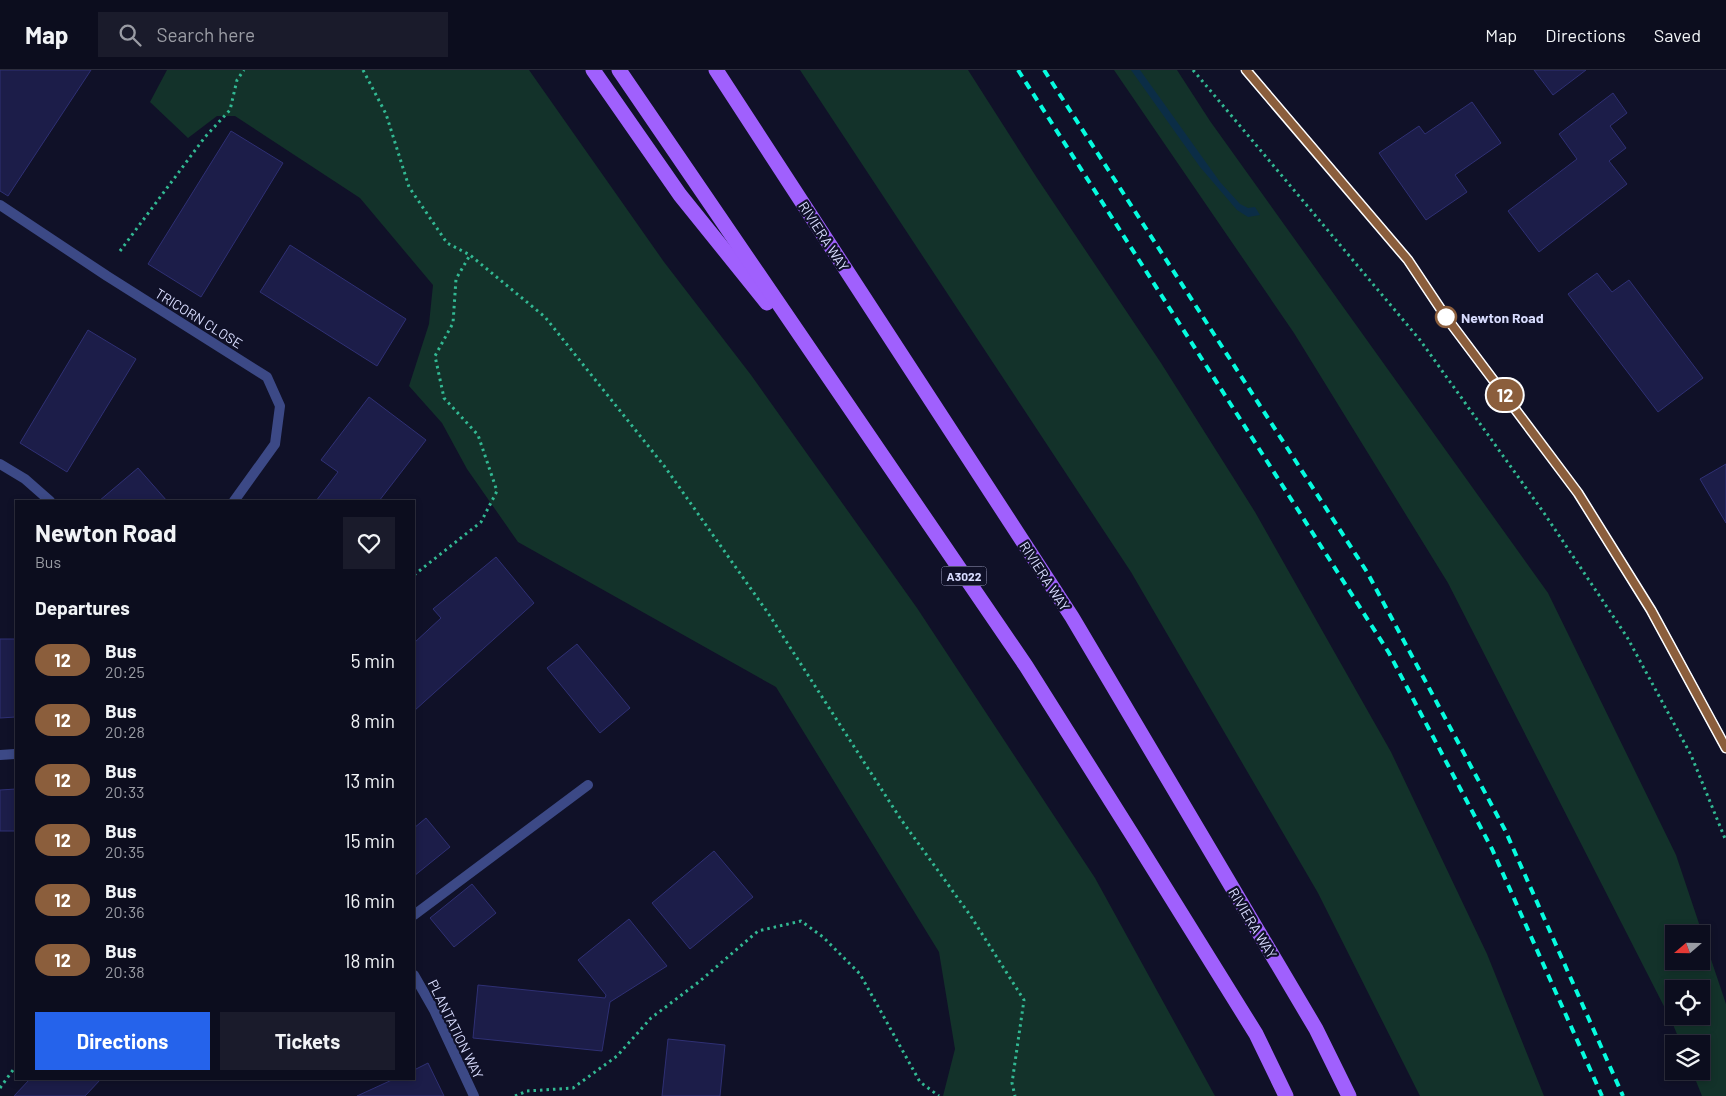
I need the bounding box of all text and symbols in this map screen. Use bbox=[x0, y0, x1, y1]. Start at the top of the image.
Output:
search box bbox=[98, 12, 448, 57]
text: Map bbox=[25, 20, 68, 49]
icon: search bbox=[116, 21, 144, 49]
text: Search here bbox=[156, 23, 255, 46]
text: Map bbox=[1485, 24, 1517, 46]
text: Directions bbox=[1545, 24, 1626, 46]
text: Saved bbox=[1654, 24, 1701, 46]
street label: RIVIERA WAY bbox=[795, 198, 853, 274]
street label: TRICORN CLOSE bbox=[152, 284, 246, 352]
marker: Newton Road bbox=[1435, 306, 1457, 328]
place label: Newton Road bbox=[1461, 309, 1544, 326]
line badge: 12 bbox=[1482, 379, 1528, 411]
text: 12 bbox=[1497, 384, 1513, 406]
button: heart bbox=[343, 517, 395, 569]
text: Newton Road bbox=[35, 518, 177, 547]
street label: RIVIERA WAY bbox=[1016, 538, 1074, 614]
text: Bus bbox=[35, 552, 61, 571]
road number: A3022 bbox=[942, 566, 986, 586]
text: Departures bbox=[35, 596, 130, 619]
text: Bus bbox=[105, 639, 137, 662]
text: 12 bbox=[54, 649, 71, 671]
text: 5 min bbox=[351, 649, 395, 672]
text: 20:25 bbox=[105, 662, 145, 681]
text: Bus bbox=[105, 699, 137, 722]
text: 12 bbox=[54, 709, 71, 731]
text: 8 min bbox=[351, 709, 395, 732]
text: 20:28 bbox=[105, 722, 145, 741]
text: Bus bbox=[105, 759, 137, 782]
text: 12 bbox=[54, 769, 71, 791]
text: 13 min bbox=[344, 769, 395, 792]
text: 20:33 bbox=[105, 782, 145, 801]
text: Bus bbox=[105, 819, 137, 842]
text: 12 bbox=[54, 829, 71, 851]
text: 15 min bbox=[344, 829, 395, 852]
text: 20:35 bbox=[105, 842, 145, 861]
text: Bus bbox=[105, 879, 137, 902]
street label: RIVIERA WAY bbox=[1225, 885, 1281, 961]
text: 12 bbox=[54, 889, 71, 911]
text: 16 min bbox=[344, 889, 395, 912]
text: 20:36 bbox=[105, 902, 145, 921]
north arrow bbox=[1665, 925, 1710, 970]
map controls bbox=[1665, 925, 1710, 1080]
text: Bus bbox=[105, 939, 137, 962]
text: 12 bbox=[54, 949, 71, 971]
text: 18 min bbox=[344, 949, 395, 972]
text: 20:38 bbox=[105, 962, 145, 981]
street label: PLANTATION WAY bbox=[425, 976, 487, 1082]
button: locate bbox=[1665, 980, 1710, 1025]
button: Directions bbox=[35, 1012, 210, 1070]
button: Tickets bbox=[220, 1012, 395, 1070]
button: layers bbox=[1665, 1035, 1710, 1080]

